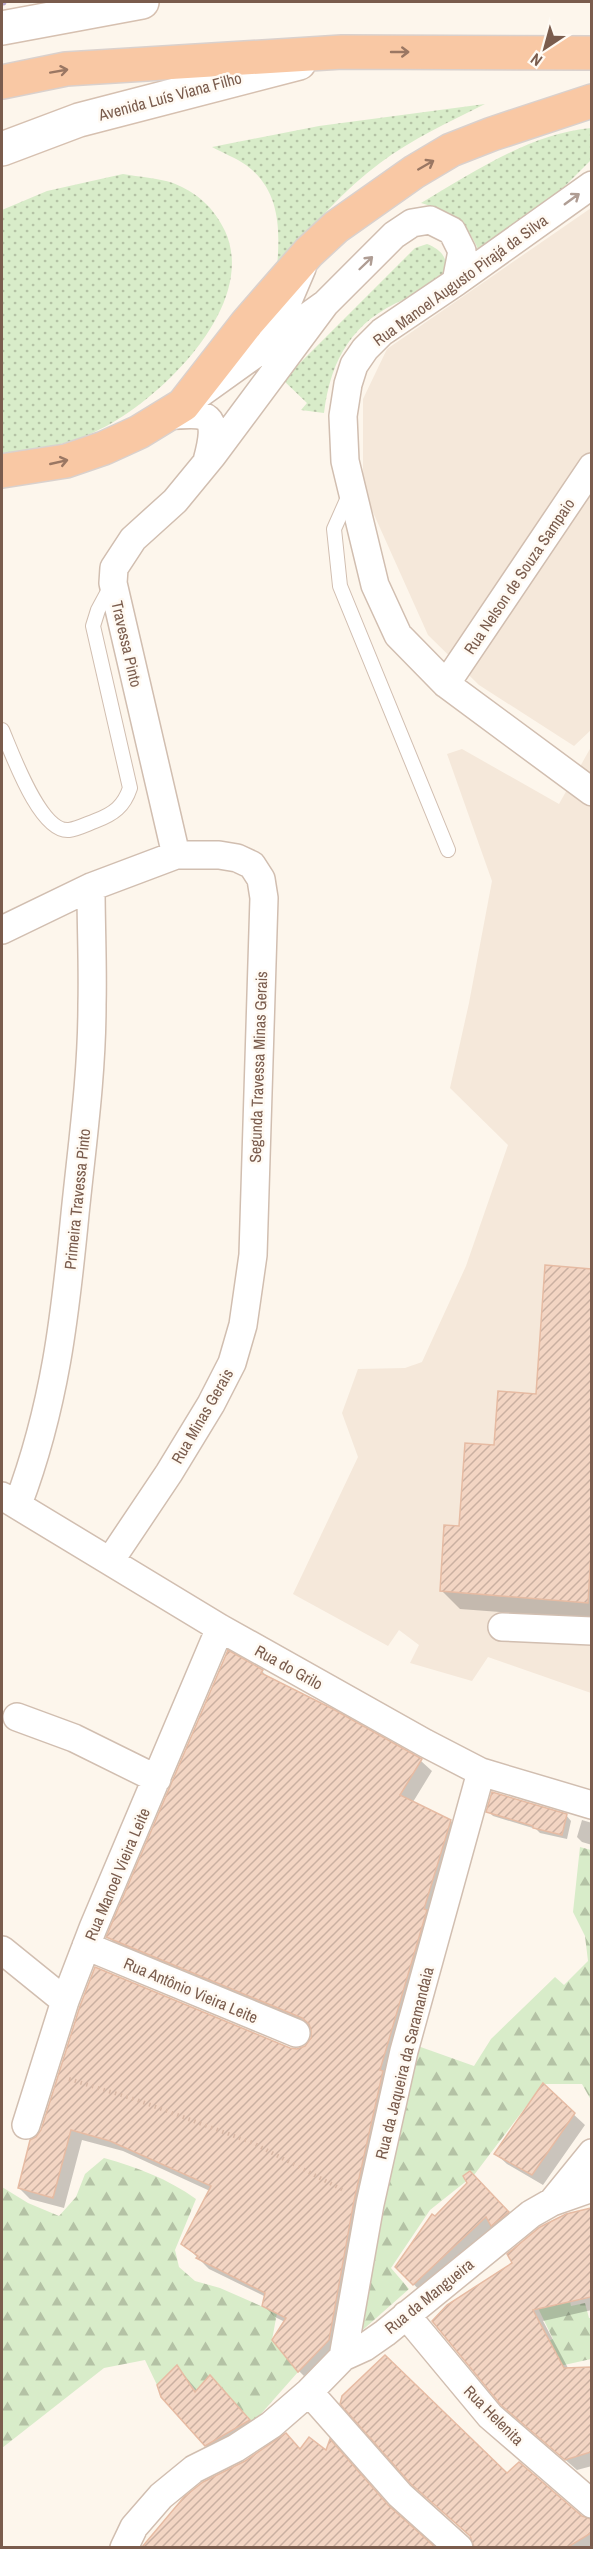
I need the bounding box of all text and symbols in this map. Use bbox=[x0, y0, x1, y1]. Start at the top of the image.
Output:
north arrow bbox=[515, 18, 575, 78]
one-way arrow bbox=[390, 46, 410, 58]
text: N bbox=[526, 48, 546, 72]
one-way arrow bbox=[49, 65, 68, 76]
street label: Avenida Luís Viana Filho bbox=[95, 66, 244, 126]
one-way arrow bbox=[417, 158, 434, 170]
one-way arrow bbox=[563, 193, 579, 205]
street label: Rua Manoel Augusto Pirajá da Silva bbox=[368, 209, 552, 351]
one-way arrow bbox=[359, 255, 374, 270]
one-way arrow bbox=[49, 456, 68, 467]
street label: Rua Nelson de Souza Sampaio bbox=[458, 494, 580, 658]
street label: Travessa Pinto bbox=[106, 599, 148, 689]
street label: Segunda Travessa Minas Gerais bbox=[244, 971, 272, 1163]
street label: Primeira Travessa Pinto bbox=[59, 1127, 95, 1271]
street label: Rua Minas Gerais bbox=[166, 1364, 238, 1468]
street label: Rua do Grilo bbox=[251, 1639, 327, 1695]
street label: Rua Manoel Vieira Leite bbox=[79, 1804, 155, 1944]
street label: Rua Antônio Vieira Leite bbox=[121, 1952, 261, 2028]
street label: Rua da Jaqueira da Saramandaia bbox=[369, 1964, 439, 2162]
street label: Rua da Mangueira bbox=[380, 2253, 479, 2339]
street label: Rua Helenita bbox=[459, 2380, 529, 2450]

